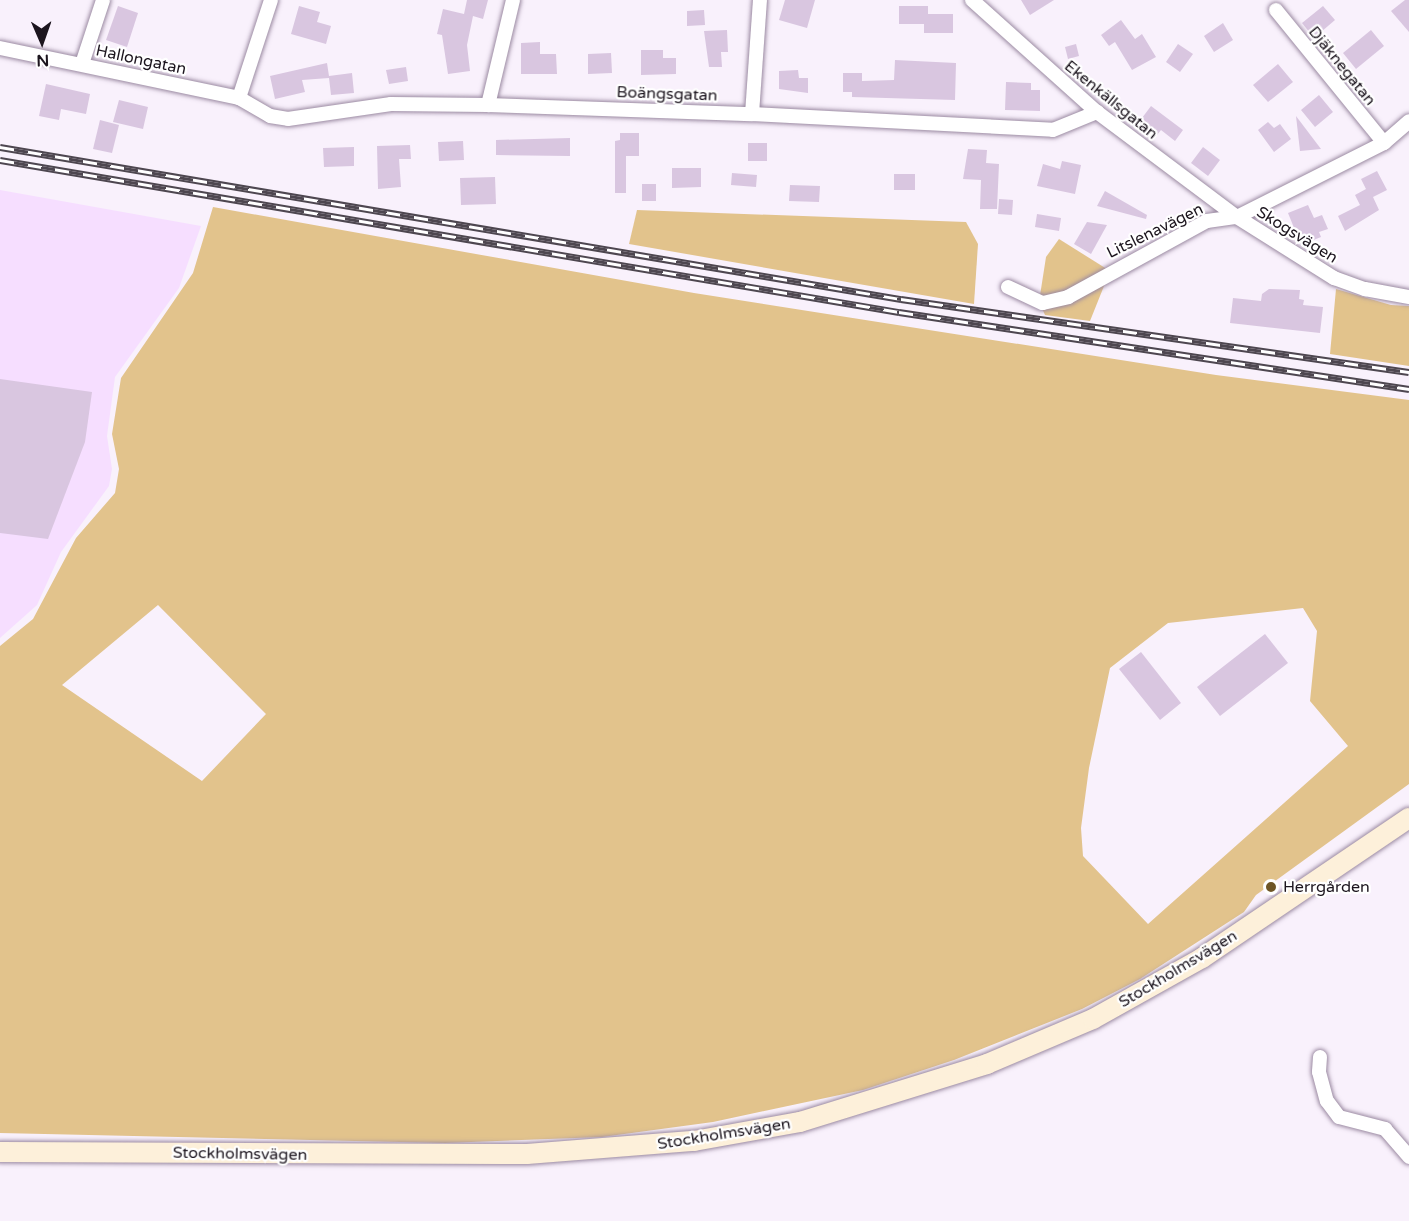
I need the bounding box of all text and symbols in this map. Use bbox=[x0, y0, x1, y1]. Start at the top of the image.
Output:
north arrow bbox=[12, 12, 72, 72]
street label: Djäknegatan bbox=[1304, 23, 1380, 109]
street label: Hallongatan bbox=[94, 41, 188, 79]
text: N bbox=[36, 50, 49, 70]
street label: Ekenkällsgatan bbox=[1060, 57, 1162, 143]
street label: Boängsgatan bbox=[616, 83, 718, 105]
street label: Litslenavägen bbox=[1104, 199, 1206, 263]
street label: Skogsvägen bbox=[1253, 202, 1341, 268]
place label: Herrgården bbox=[1283, 877, 1370, 897]
marker: Herrgården bbox=[1264, 880, 1278, 894]
street label: Stockholmsvägen bbox=[1115, 926, 1241, 1012]
street label: Stockholmsvägen bbox=[656, 1114, 792, 1154]
street label: Stockholmsvägen bbox=[173, 1143, 307, 1165]

